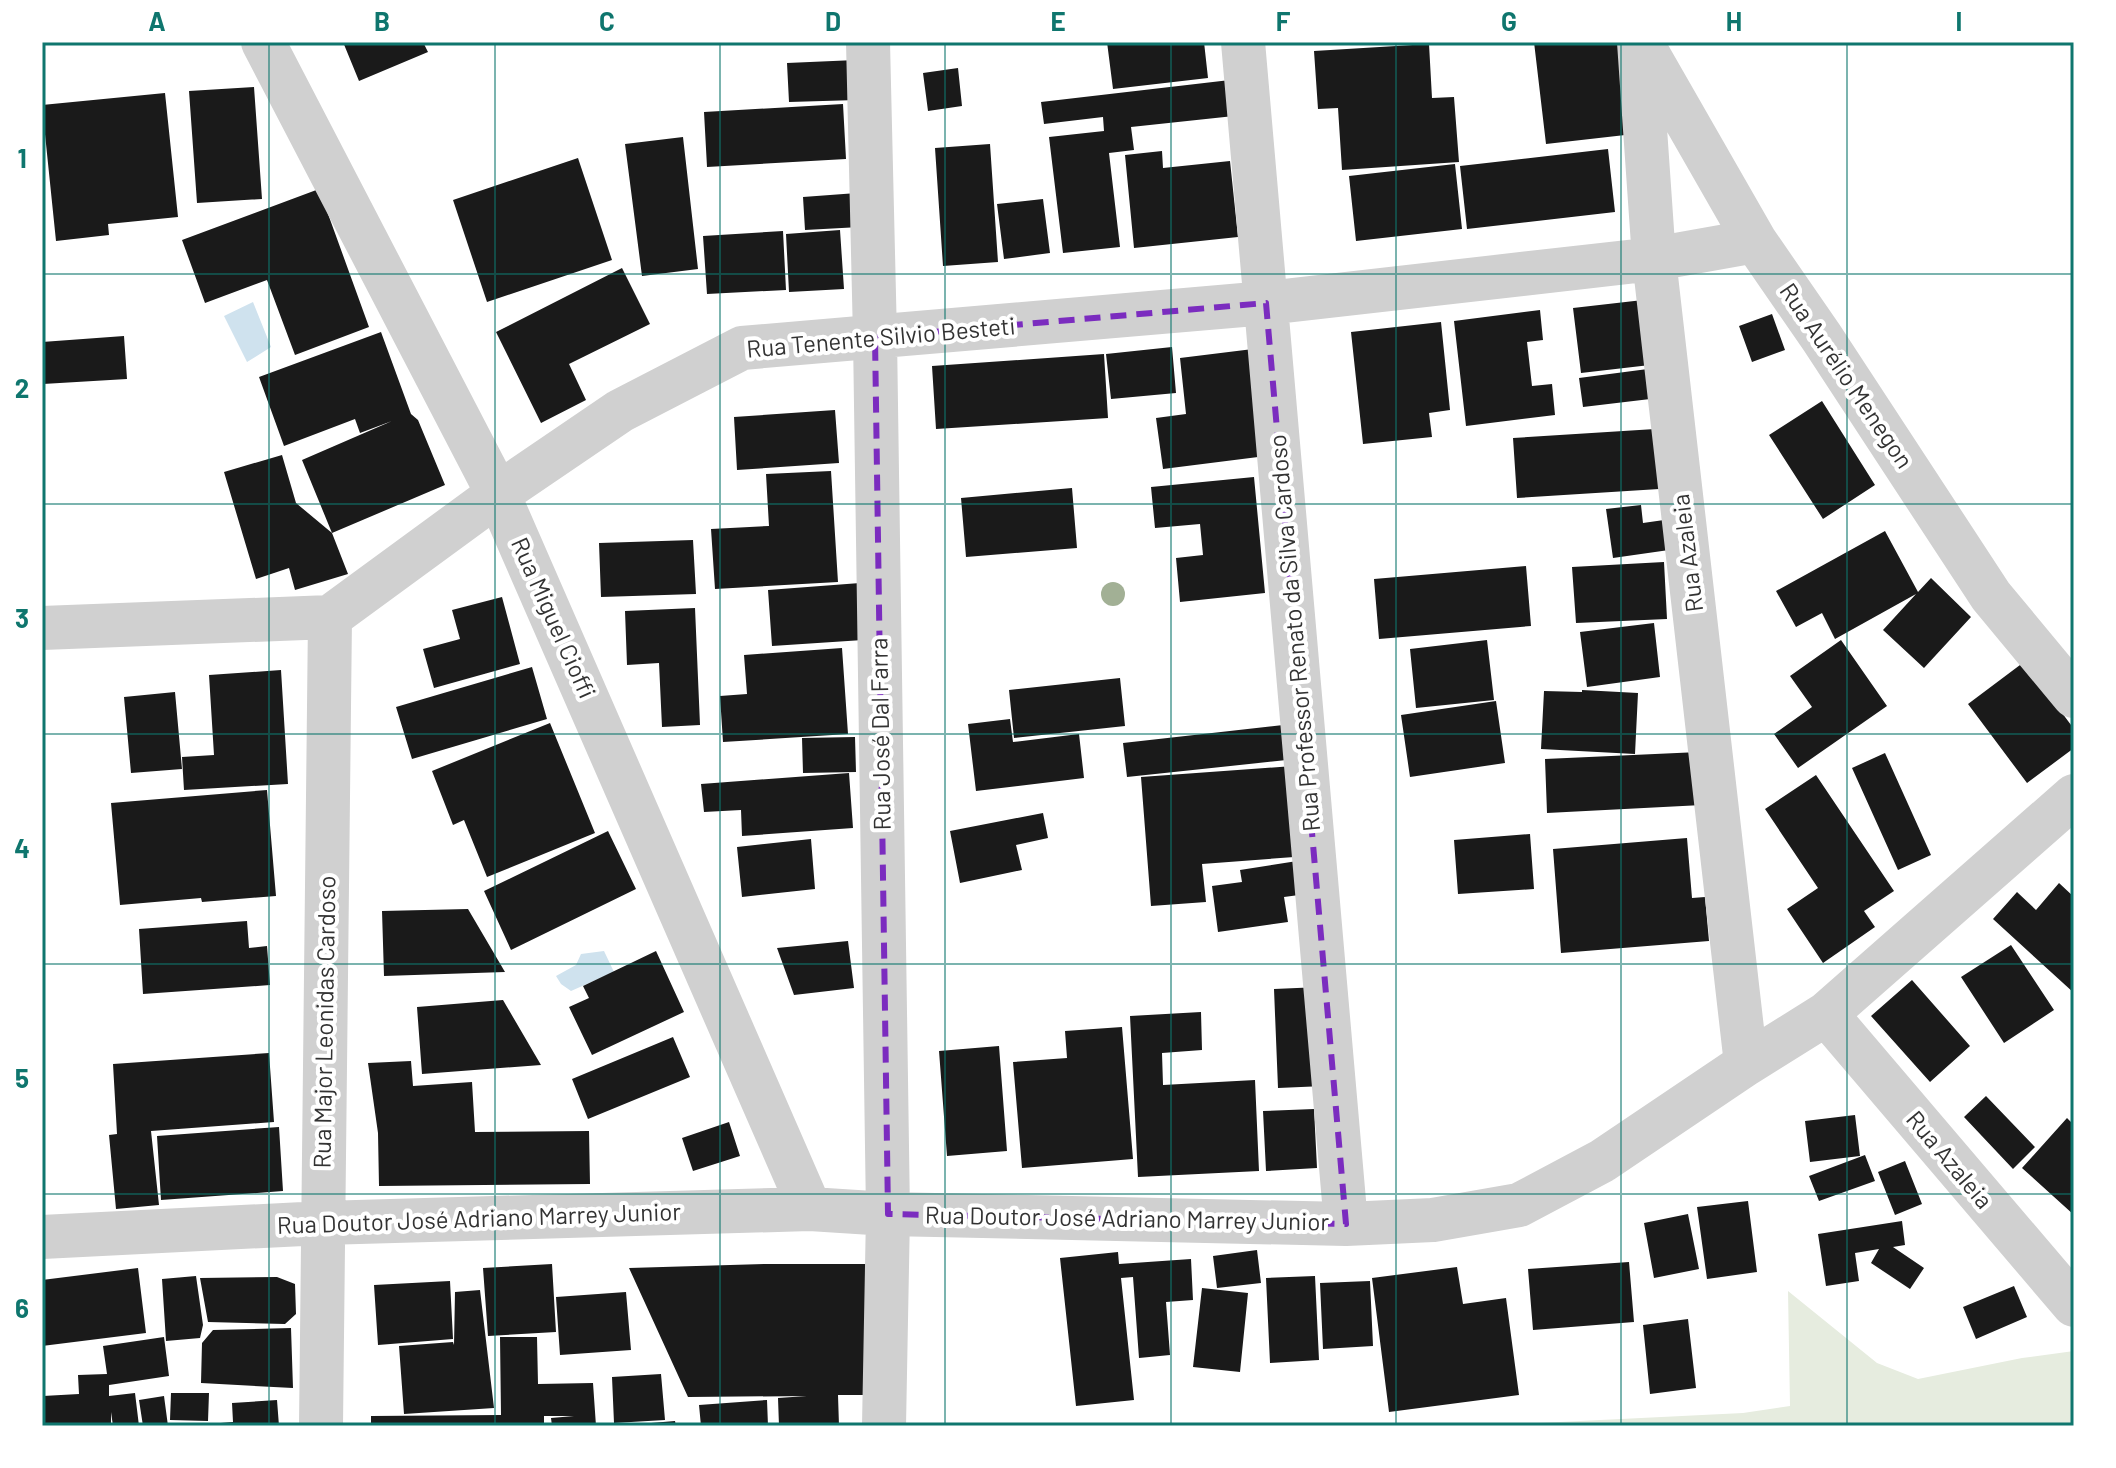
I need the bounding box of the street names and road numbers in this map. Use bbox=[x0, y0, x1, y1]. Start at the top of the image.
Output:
street label: Rua Aurélio Menegon bbox=[1774, 277, 1920, 473]
street label: Rua Tenente Silvio Besteti bbox=[745, 310, 1017, 363]
street label: Rua Professor Renato da Silva Cardoso bbox=[1262, 433, 1325, 833]
street label: Rua Azaleia bbox=[1665, 492, 1708, 614]
street label: Rua Miguel Cioffi bbox=[506, 533, 603, 702]
street label: Rua José Dal Farra bbox=[863, 637, 896, 831]
street label: Rua Major Leonidas Cardoso bbox=[306, 875, 341, 1169]
street label: Rua Azaleia bbox=[1901, 1104, 1999, 1214]
street label: Rua Doutor José Adriano Marrey Junior bbox=[276, 1196, 682, 1239]
street label: Rua Doutor José Adriano Marrey Junior bbox=[925, 1199, 1330, 1236]

